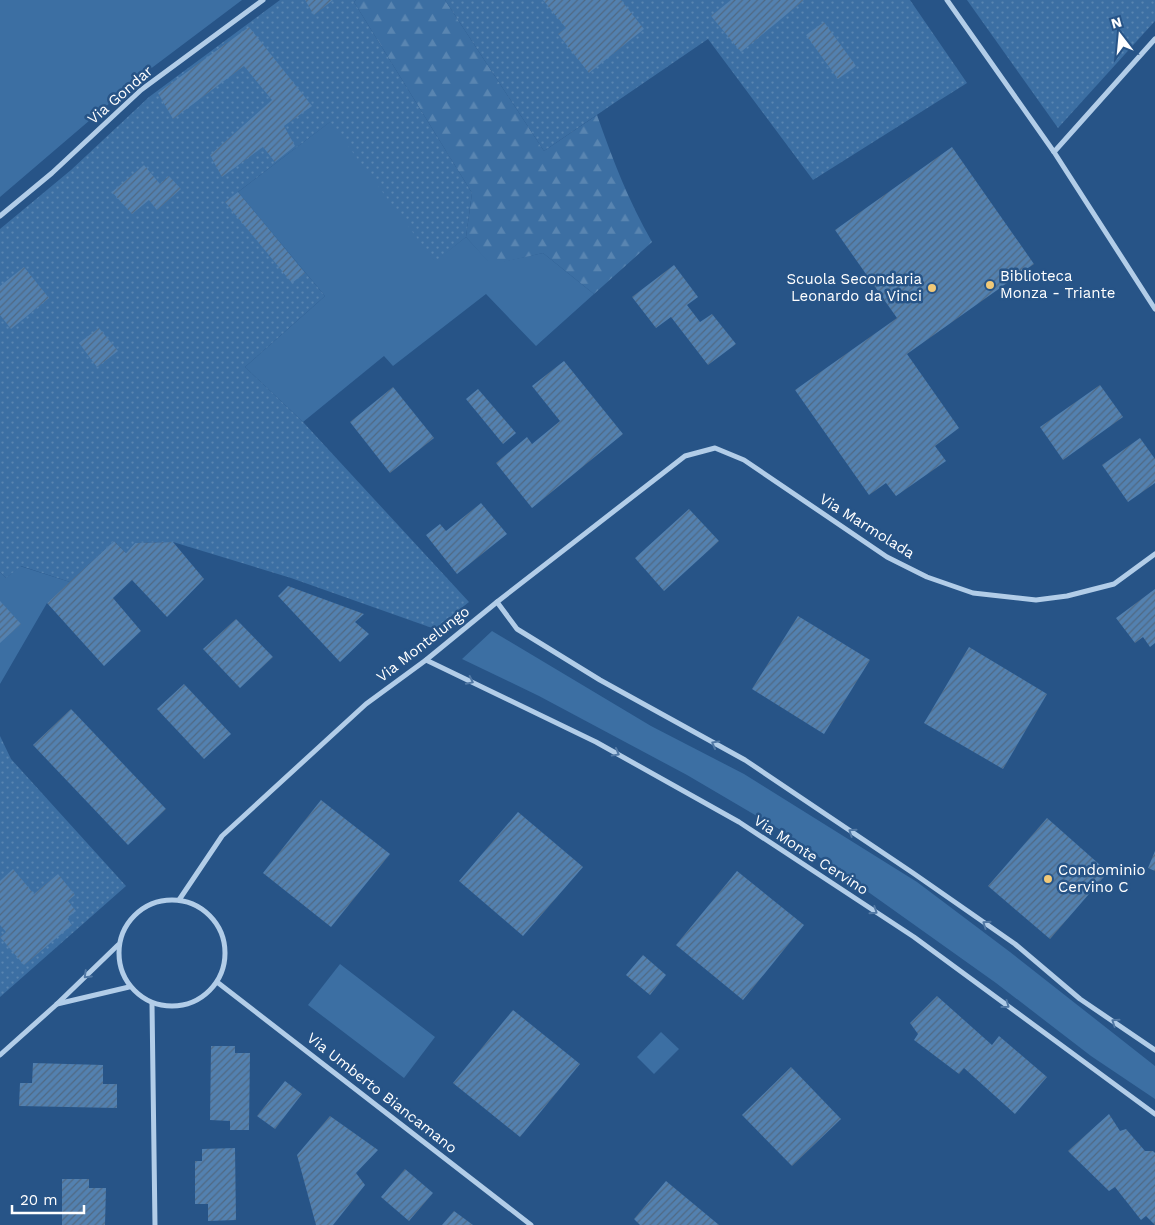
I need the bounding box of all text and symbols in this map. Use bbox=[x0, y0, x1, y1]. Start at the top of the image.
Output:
north arrow bbox=[1095, 10, 1145, 60]
text: N bbox=[1109, 13, 1124, 32]
street label: Via Gondar bbox=[84, 62, 156, 128]
place label: Biblioteca Monza - Triante bbox=[1000, 267, 1115, 302]
place label: Scuola Secondaria Leonardo da Vinci bbox=[786, 270, 923, 305]
marker: Biblioteca Monza - Triante bbox=[984, 279, 996, 291]
marker: Scuola Secondaria Leonardo da Vinci bbox=[926, 282, 938, 294]
street label: Via Marmolada bbox=[816, 490, 918, 563]
street label: Via Montelungo bbox=[373, 602, 473, 686]
one-way arrow bbox=[465, 675, 474, 685]
one-way arrow bbox=[711, 740, 720, 750]
one-way arrow bbox=[610, 746, 619, 756]
street label: Via Monte Cervino bbox=[750, 811, 872, 899]
one-way arrow bbox=[848, 829, 858, 838]
place label: Condominio Cervino C bbox=[1058, 861, 1146, 896]
marker: Condominio Cervino C bbox=[1042, 873, 1054, 885]
one-way arrow bbox=[868, 905, 877, 914]
one-way arrow bbox=[982, 921, 992, 930]
one-way arrow bbox=[84, 969, 93, 978]
one-way arrow bbox=[1000, 999, 1010, 1008]
one-way arrow bbox=[1111, 1019, 1120, 1028]
street label: Via Umberto Biancamano bbox=[303, 1029, 461, 1157]
scale bar bbox=[12, 1182, 85, 1214]
text: 20 m bbox=[20, 1191, 58, 1209]

